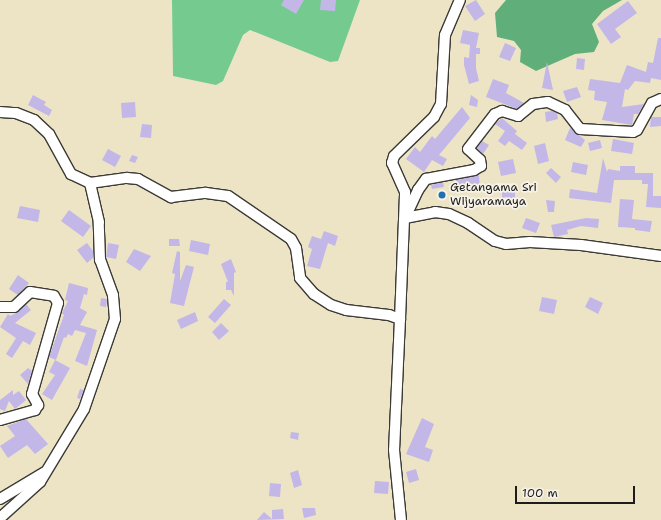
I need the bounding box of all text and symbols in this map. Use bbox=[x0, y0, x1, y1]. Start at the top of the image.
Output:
place label: Getangama Sri Wijyaramaya bbox=[450, 181, 537, 209]
marker: Getangama Sri Wijyaramaya bbox=[437, 190, 447, 200]
scale bar bbox=[517, 478, 637, 504]
text: 100 m bbox=[522, 485, 558, 501]

